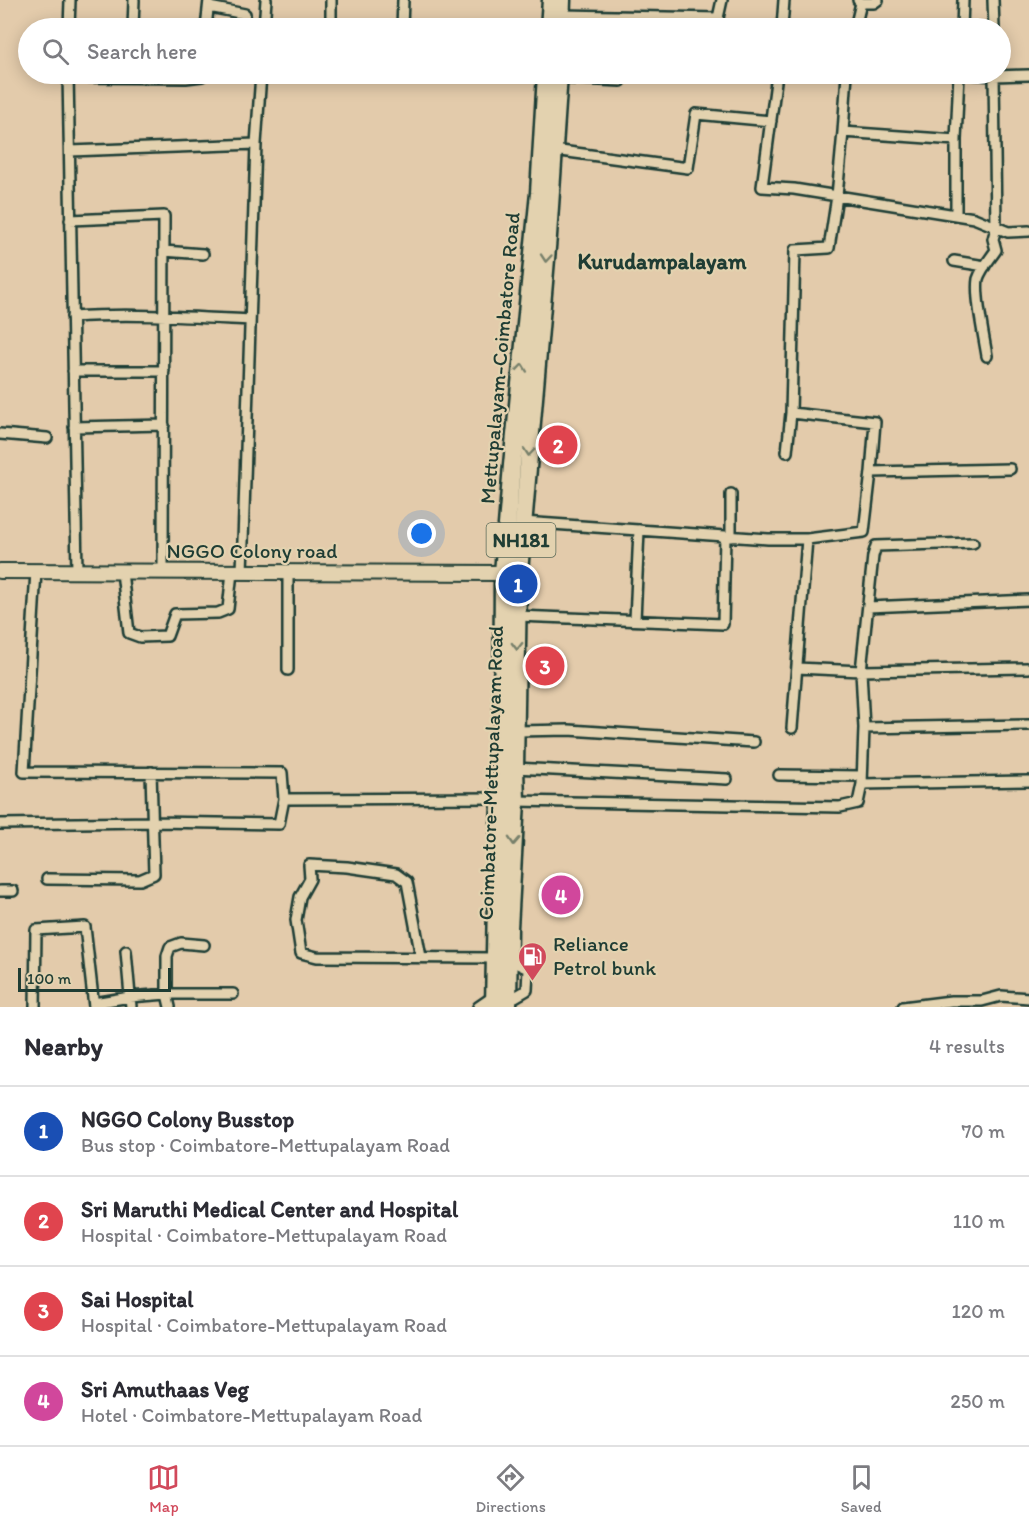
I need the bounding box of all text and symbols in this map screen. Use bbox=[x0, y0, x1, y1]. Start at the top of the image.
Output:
search box bbox=[18, 18, 1011, 84]
icon: search bbox=[39, 35, 72, 68]
text: Search here bbox=[87, 38, 197, 65]
street label: Mettupalayam-Coimbatore Road bbox=[474, 210, 525, 505]
district label: Kurudampalayam bbox=[578, 248, 747, 275]
one-way arrow bbox=[540, 253, 553, 262]
one-way arrow bbox=[515, 364, 528, 373]
pin: 2 bbox=[538, 422, 578, 468]
one-way arrow bbox=[522, 447, 535, 456]
your location bbox=[407, 519, 436, 548]
road number: NH181 bbox=[486, 523, 556, 557]
street label: NGGO Colony road bbox=[166, 538, 338, 563]
pin: 1 bbox=[498, 562, 538, 606]
street label: Coimbatore-Mettupalayam Road bbox=[473, 625, 508, 921]
one-way arrow bbox=[511, 642, 523, 651]
pin: 3 bbox=[526, 644, 564, 688]
one-way arrow bbox=[507, 837, 520, 846]
pin: 4 bbox=[542, 872, 580, 918]
place label: Reliance Petrol bunk bbox=[553, 931, 656, 980]
fuel station icon: Reliance Petrol bunk bbox=[516, 940, 548, 982]
scale bar bbox=[18, 965, 171, 992]
text: 100 m bbox=[27, 969, 71, 988]
text: Nearby bbox=[24, 1030, 103, 1062]
text: 4 results bbox=[929, 1034, 1005, 1058]
text: NGGO Colony Busstop bbox=[81, 1106, 294, 1133]
text: 1 bbox=[39, 1119, 48, 1143]
text: 70 m bbox=[961, 1119, 1005, 1143]
text: Bus stop · Coimbatore-Mettupalayam Road bbox=[81, 1133, 450, 1157]
text: Sri Maruthi Medical Center and Hospital bbox=[81, 1196, 458, 1223]
text: 2 bbox=[38, 1209, 49, 1233]
text: 110 m bbox=[953, 1209, 1005, 1233]
text: Hospital · Coimbatore-Mettupalayam Road bbox=[81, 1223, 447, 1247]
text: Sai Hospital bbox=[81, 1286, 193, 1313]
text: 3 bbox=[38, 1299, 49, 1323]
text: 120 m bbox=[952, 1299, 1005, 1323]
text: Hospital · Coimbatore-Mettupalayam Road bbox=[81, 1313, 447, 1337]
text: Sri Amuthaas Veg bbox=[81, 1376, 249, 1403]
text: 4 bbox=[37, 1389, 50, 1413]
text: 250 m bbox=[950, 1389, 1005, 1413]
text: Hotel · Coimbatore-Mettupalayam Road bbox=[81, 1403, 422, 1427]
tab: Map bbox=[147, 1461, 180, 1516]
tab: Directions bbox=[475, 1461, 546, 1516]
tab: Saved bbox=[841, 1461, 882, 1516]

